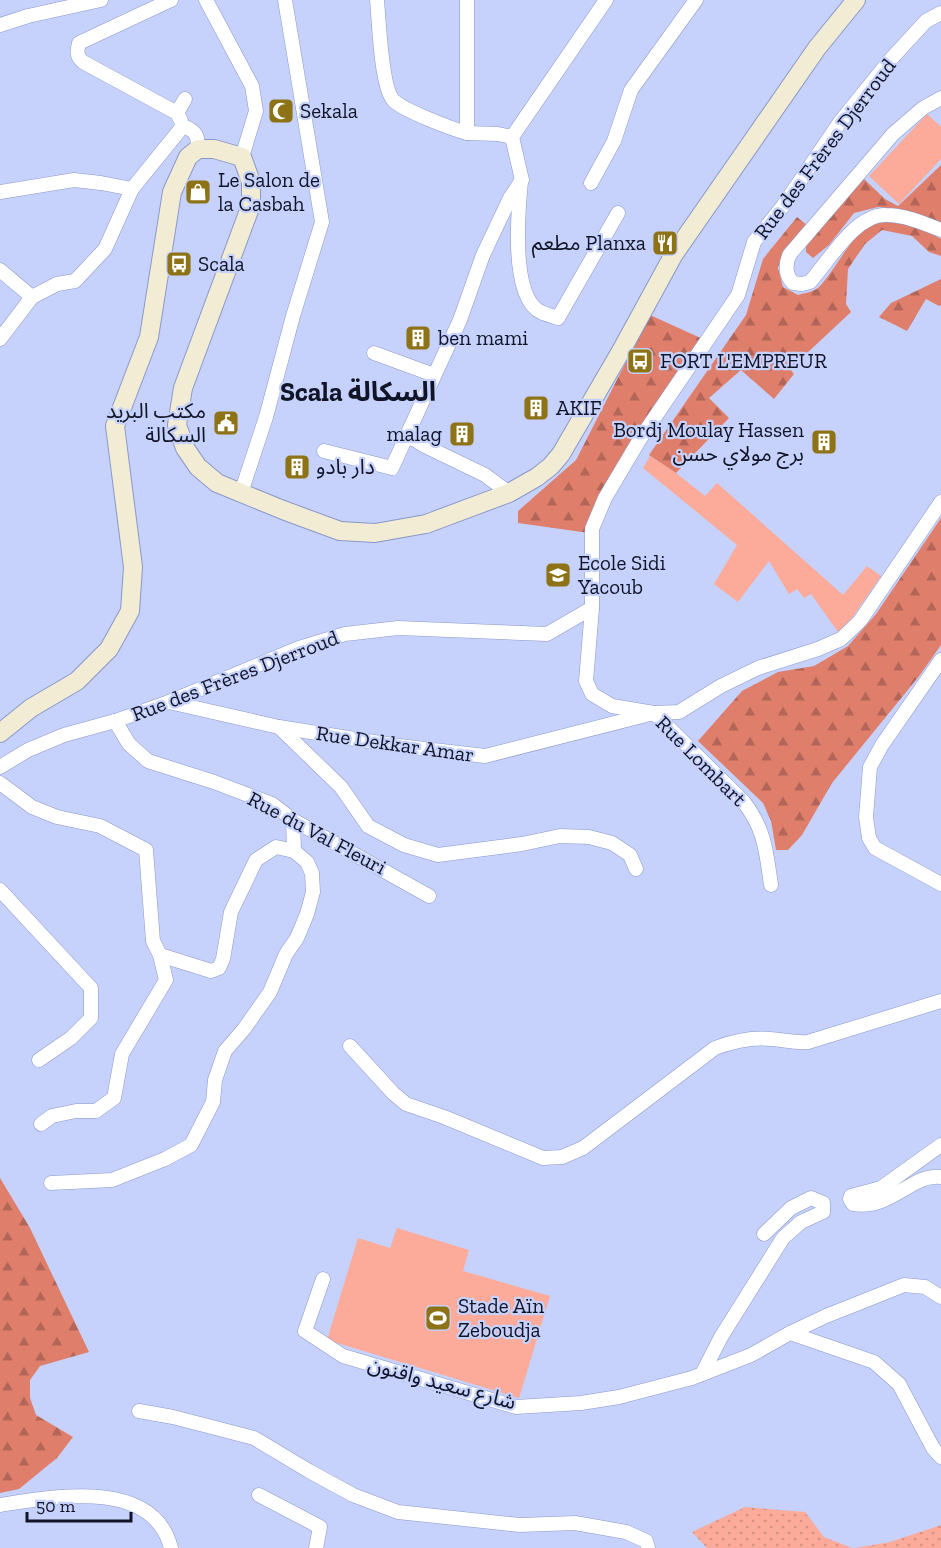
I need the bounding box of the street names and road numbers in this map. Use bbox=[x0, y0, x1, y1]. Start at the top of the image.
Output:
street label: Rue des Frères Djerroud bbox=[749, 53, 902, 244]
street label: Rue des Frères Djerroud bbox=[128, 624, 343, 727]
street label: Rue Lombart bbox=[651, 710, 752, 811]
street label: Rue Dekkar Amar bbox=[314, 720, 476, 767]
street label: Rue du Val Fleuri bbox=[244, 786, 391, 880]
street label: شارع سعيد واقنون bbox=[365, 1351, 519, 1417]

